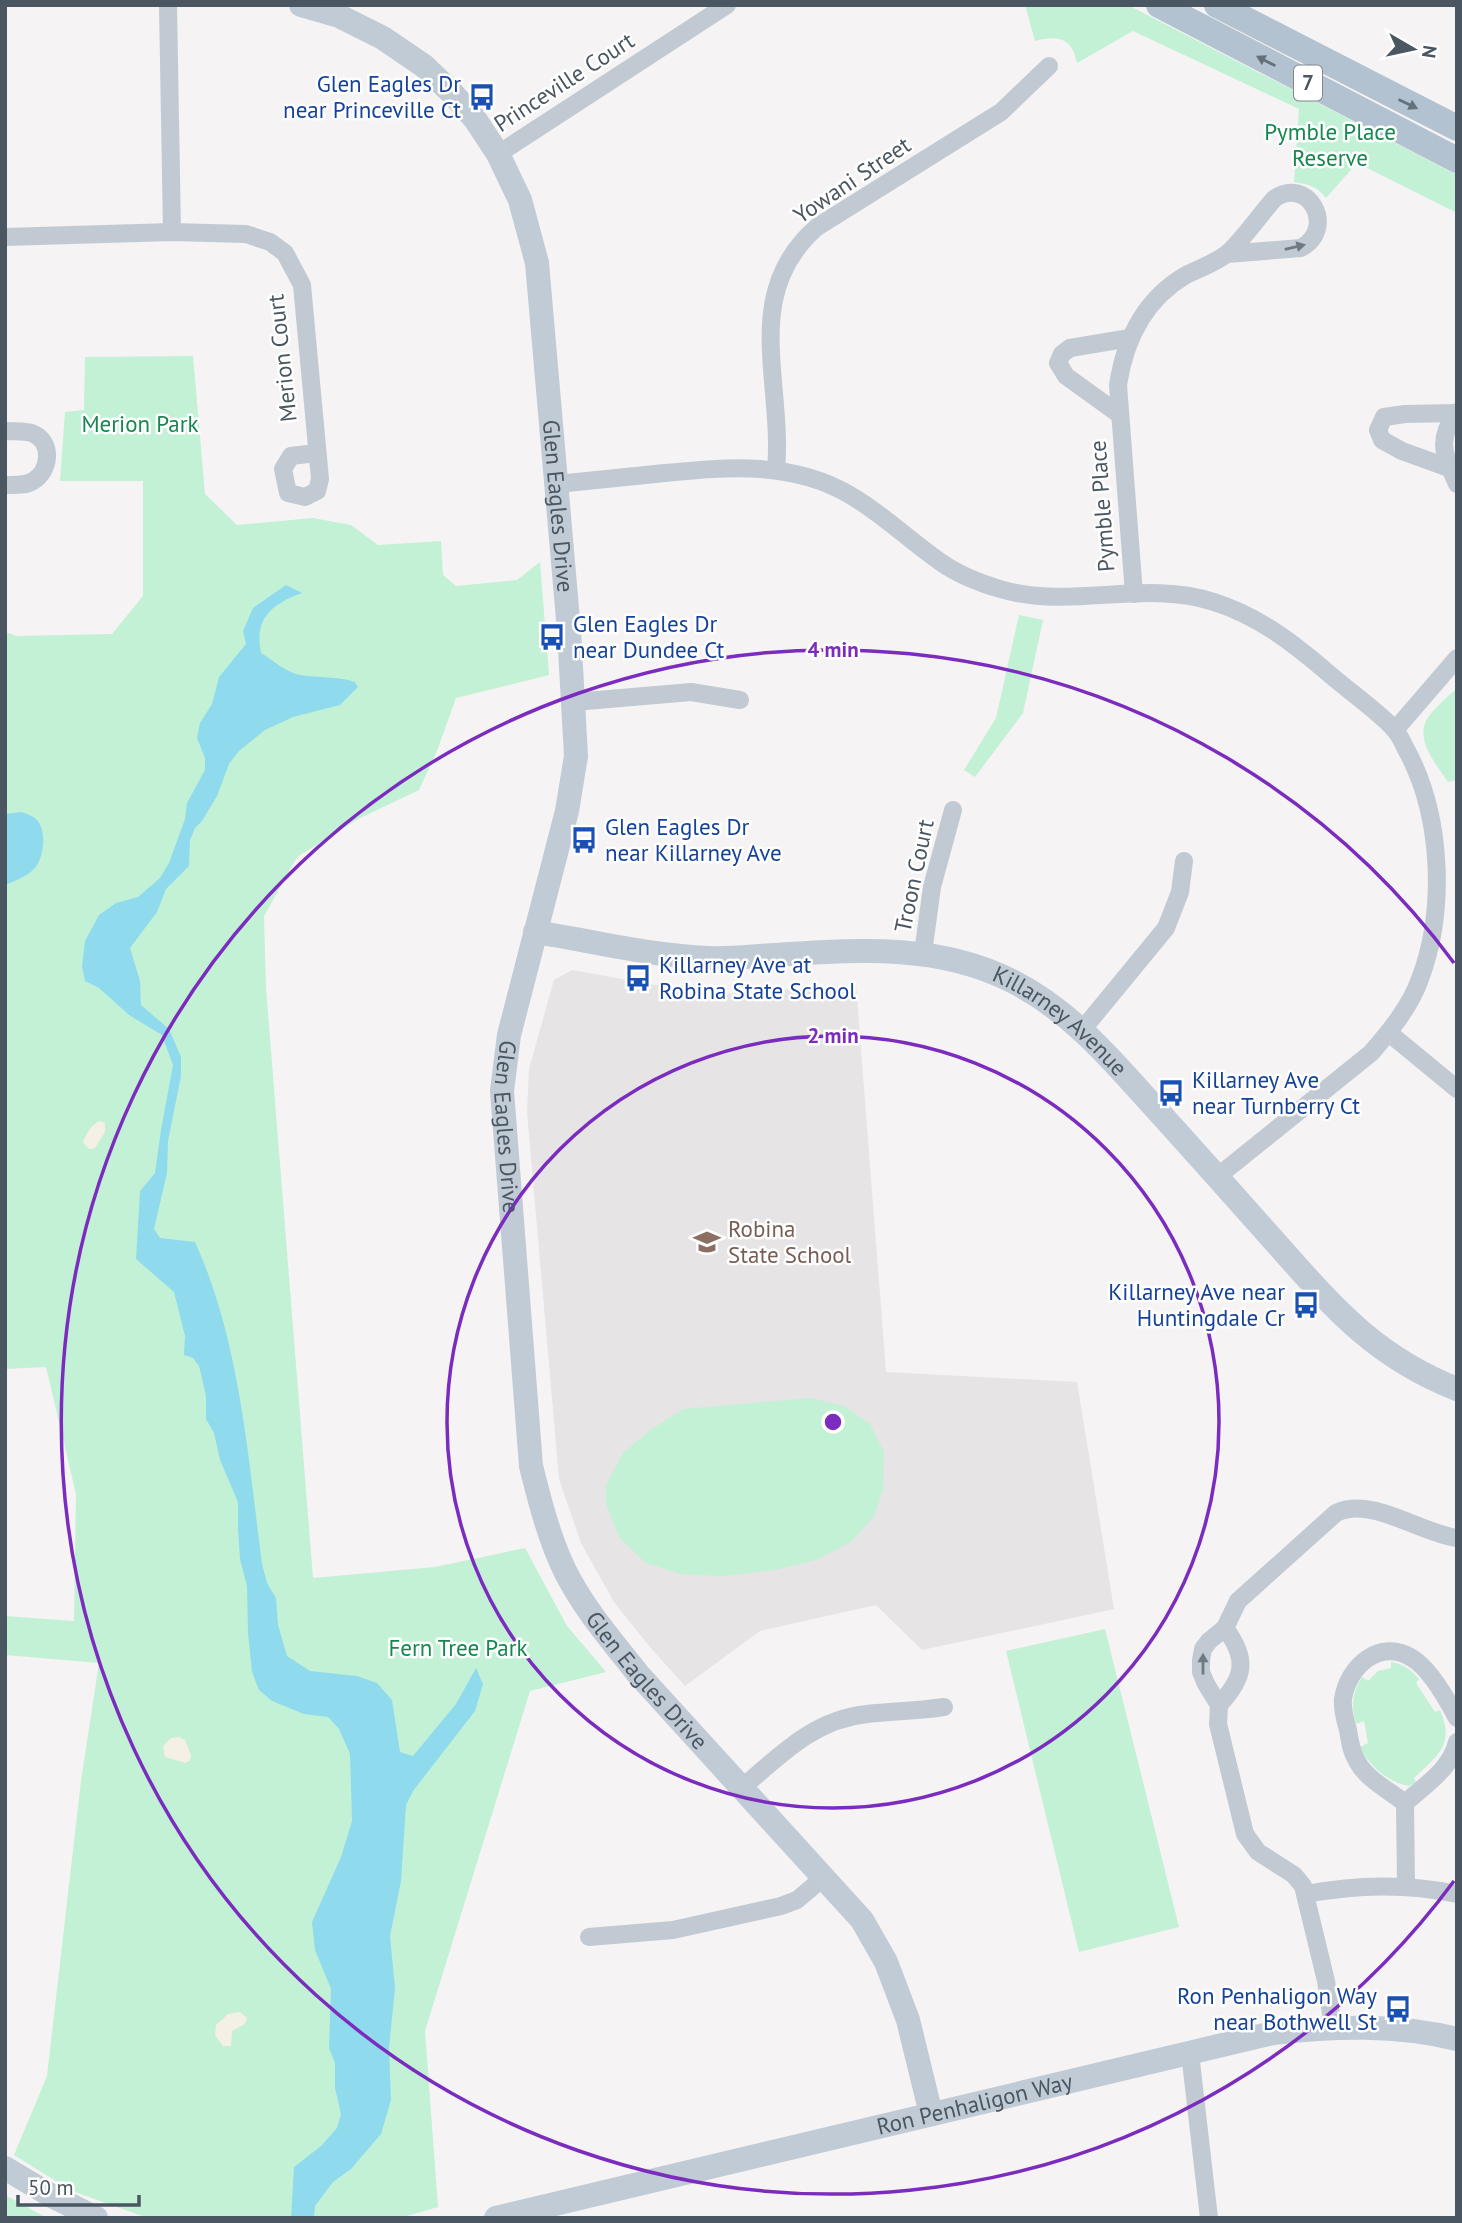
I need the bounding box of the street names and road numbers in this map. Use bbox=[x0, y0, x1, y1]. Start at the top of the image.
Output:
street label: Princeville Court bbox=[488, 25, 640, 138]
road number: 7 bbox=[1294, 66, 1322, 100]
street label: Yowani Street bbox=[788, 130, 916, 229]
street label: Merion Court bbox=[260, 293, 303, 423]
street label: Glen Eagles Drive bbox=[537, 418, 581, 593]
street label: Pymble Place bbox=[1082, 439, 1121, 573]
street label: Troon Court bbox=[887, 816, 940, 935]
street label: Killarney Avenue bbox=[988, 959, 1134, 1082]
street label: Glen Eagles Drive bbox=[488, 1039, 526, 1214]
street label: Glen Eagles Drive bbox=[580, 1605, 714, 1755]
street label: Ron Penhaligon Way bbox=[874, 2066, 1075, 2141]

